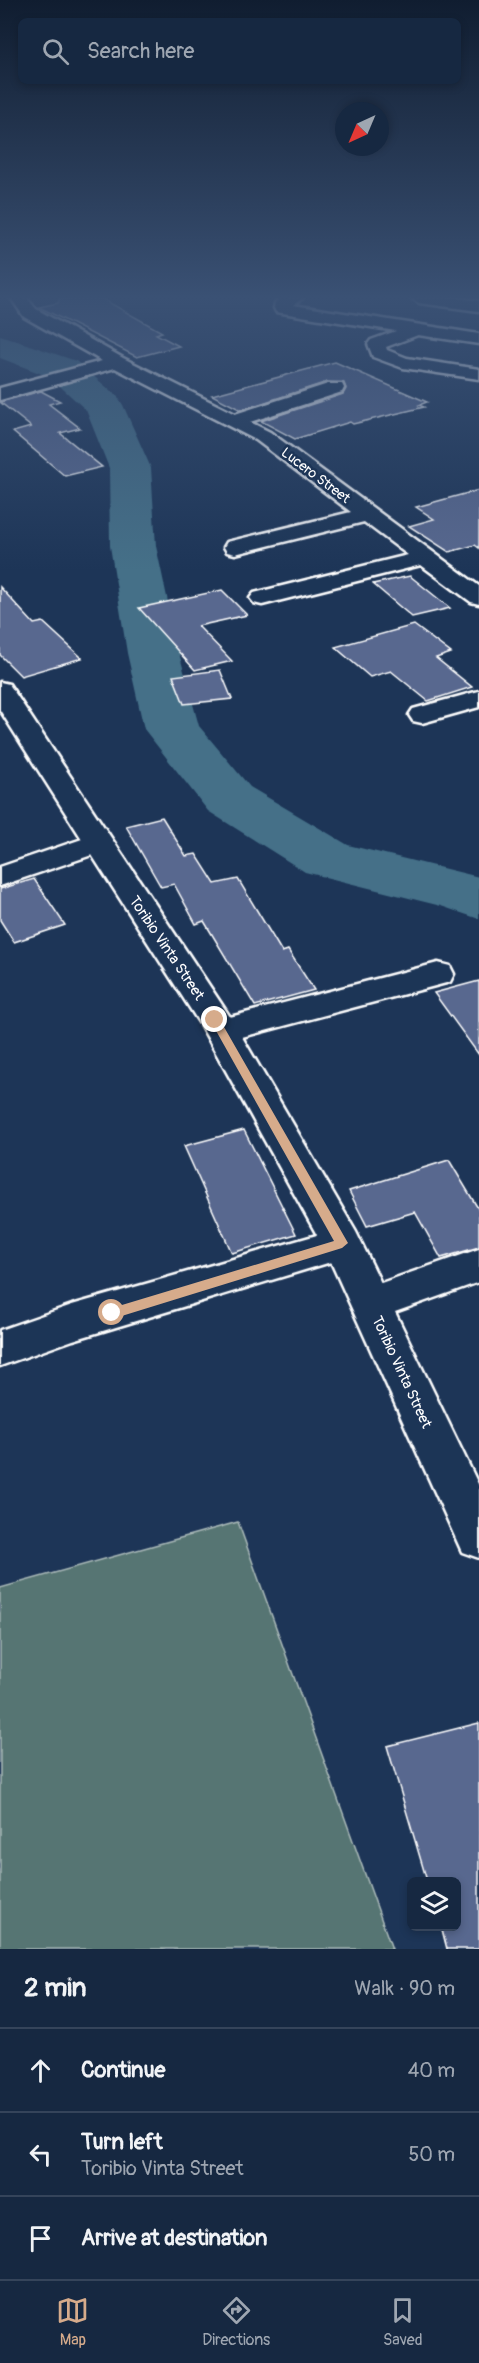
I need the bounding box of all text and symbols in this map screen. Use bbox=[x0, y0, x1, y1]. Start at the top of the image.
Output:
search box bbox=[18, 18, 461, 84]
icon: search bbox=[39, 35, 72, 68]
text: Search here bbox=[87, 37, 194, 65]
north arrow bbox=[335, 102, 389, 156]
street label: Lucero Street bbox=[278, 444, 354, 507]
street label: Toribio Vinta Street bbox=[125, 892, 209, 1005]
route end bbox=[201, 1006, 227, 1032]
route start bbox=[98, 1299, 124, 1325]
street label: Toribio Vinta Street bbox=[367, 1313, 436, 1432]
map controls bbox=[407, 1877, 461, 1931]
button: layers bbox=[407, 1877, 461, 1931]
text: 2 min bbox=[24, 1972, 86, 2004]
text: Walk · 90 m bbox=[354, 1976, 455, 2001]
icon: ahead bbox=[24, 2054, 57, 2087]
text: Continue bbox=[81, 2056, 165, 2084]
text: 40 m bbox=[408, 2058, 455, 2083]
text: Turn left bbox=[81, 2128, 163, 2156]
icon: left bbox=[24, 2138, 57, 2171]
text: 50 m bbox=[408, 2142, 455, 2167]
text: Toribio Vinta Street bbox=[81, 2156, 244, 2181]
icon: arrive bbox=[24, 2222, 57, 2255]
text: Arrive at destination bbox=[81, 2224, 267, 2252]
tab: Map bbox=[56, 2294, 89, 2350]
tab: Directions bbox=[202, 2294, 270, 2350]
tab: Saved bbox=[383, 2294, 423, 2350]

